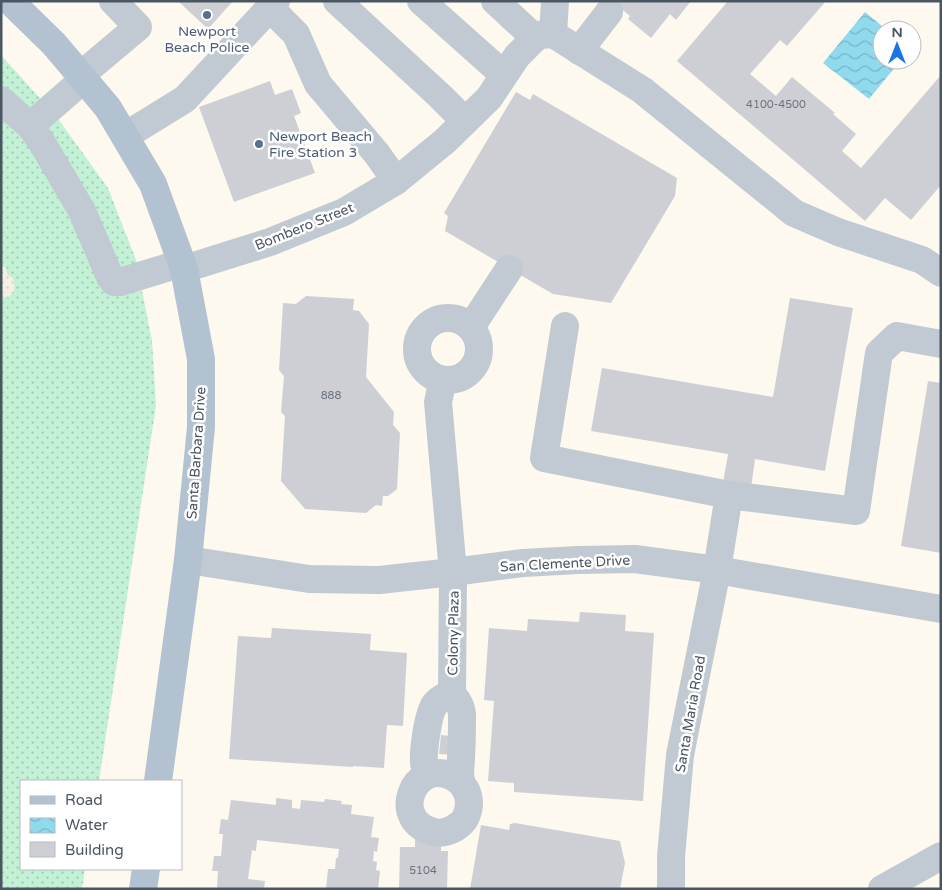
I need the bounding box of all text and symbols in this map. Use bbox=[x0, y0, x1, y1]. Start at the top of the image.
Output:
marker: Newport Beach Police bbox=[201, 9, 213, 21]
north arrow bbox=[872, 20, 922, 70]
place label: Newport Beach Police bbox=[164, 23, 250, 56]
text: N bbox=[891, 24, 903, 41]
house number: 4100-4500 bbox=[746, 98, 806, 111]
place label: Newport Beach Fire Station 3 bbox=[269, 128, 372, 161]
marker: Newport Beach Fire Station 3 bbox=[253, 138, 265, 150]
street label: Bombero Street bbox=[252, 199, 357, 254]
street label: Santa Barbara Drive bbox=[183, 386, 210, 520]
house number: 888 bbox=[321, 389, 341, 402]
street label: San Clemente Drive bbox=[500, 552, 631, 575]
street label: Colony Plaza bbox=[444, 590, 463, 676]
street label: Santa Maria Road bbox=[672, 654, 709, 774]
legend bbox=[20, 780, 182, 870]
text: Road bbox=[65, 791, 103, 809]
text: Water bbox=[65, 816, 108, 834]
text: Building bbox=[65, 841, 124, 859]
house number: 5104 bbox=[409, 864, 437, 877]

